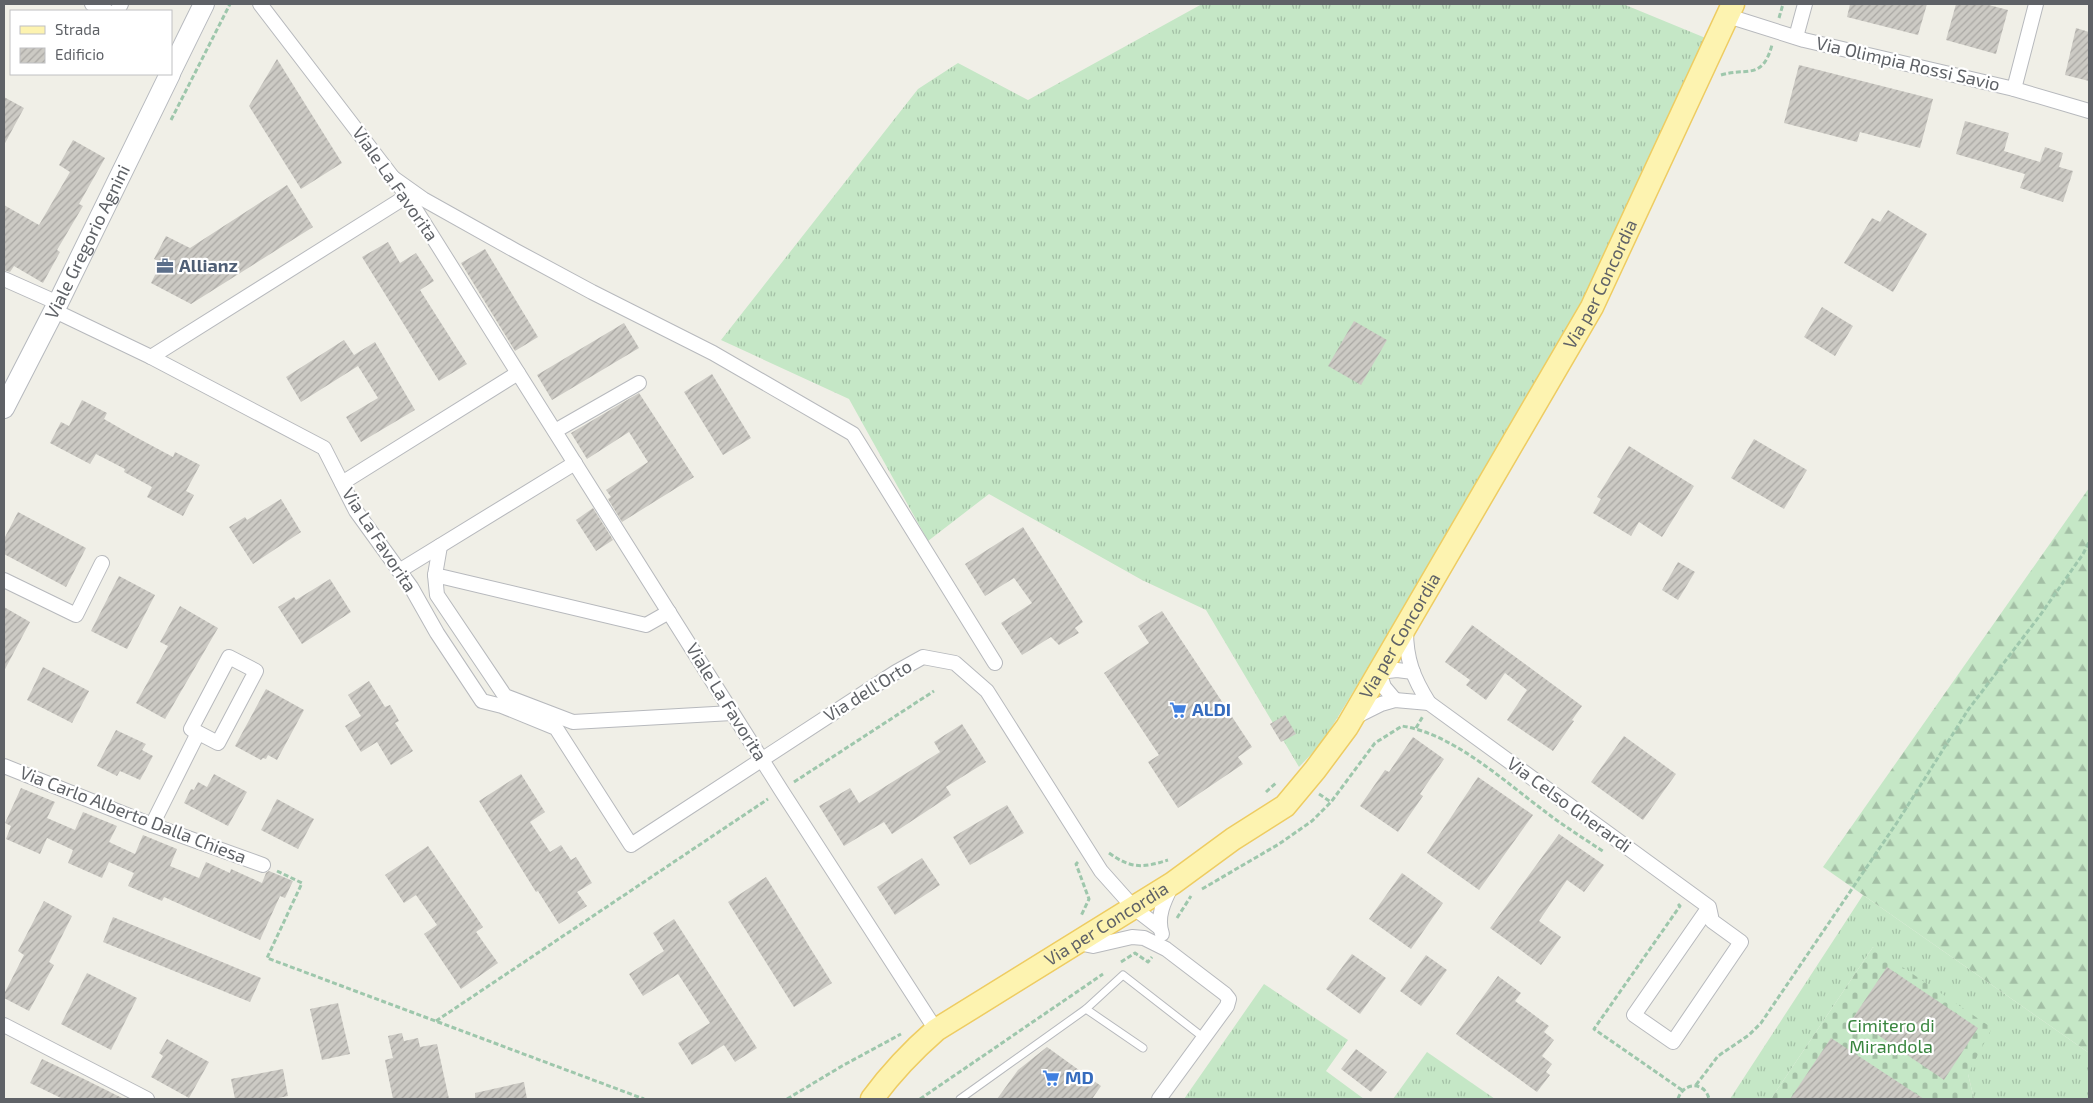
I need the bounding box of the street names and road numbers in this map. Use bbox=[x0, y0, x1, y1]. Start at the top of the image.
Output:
street label: Via Olimpia Rossi Savio bbox=[1814, 31, 2002, 95]
street label: Viale La Favorita bbox=[348, 122, 443, 245]
street label: Viale Gregorio Agnini bbox=[40, 161, 134, 322]
street label: Via per Concordia bbox=[1558, 216, 1641, 353]
street label: Via La Favorita bbox=[338, 483, 422, 596]
street label: Via per Concordia bbox=[1354, 569, 1444, 702]
street label: Viale La Favorita bbox=[682, 639, 772, 764]
street label: Via dell'Orto bbox=[819, 654, 916, 726]
street label: Via Celso Gherardi bbox=[1503, 752, 1636, 857]
street label: Via Carlo Alberto Dalla Chiesa bbox=[17, 761, 250, 868]
street label: Via per Concordia bbox=[1040, 877, 1172, 970]

